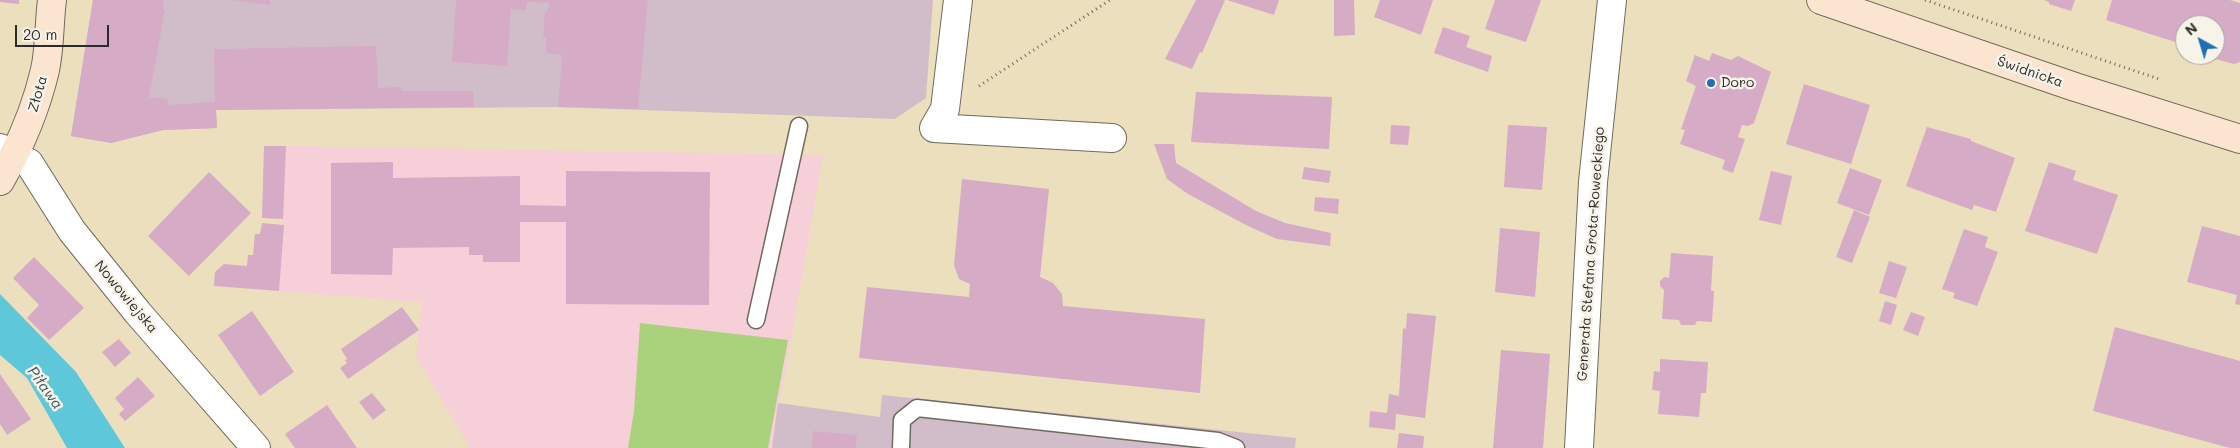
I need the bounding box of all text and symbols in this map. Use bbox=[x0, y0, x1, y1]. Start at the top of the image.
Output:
scale bar bbox=[18, 15, 111, 47]
north arrow bbox=[2175, 15, 2225, 65]
text: N bbox=[2181, 18, 2201, 39]
text: 20 m bbox=[23, 24, 57, 44]
street label: Świdnicka bbox=[1995, 53, 2065, 91]
street label: Złota bbox=[25, 74, 51, 114]
place label: Doro bbox=[1721, 75, 1754, 91]
marker: Doro bbox=[1705, 77, 1717, 89]
street label: Generała Stefana Grota-Roweckiego bbox=[1574, 126, 1608, 382]
street label: Nowowiejska bbox=[91, 257, 161, 337]
water label: Piława bbox=[23, 363, 67, 413]

